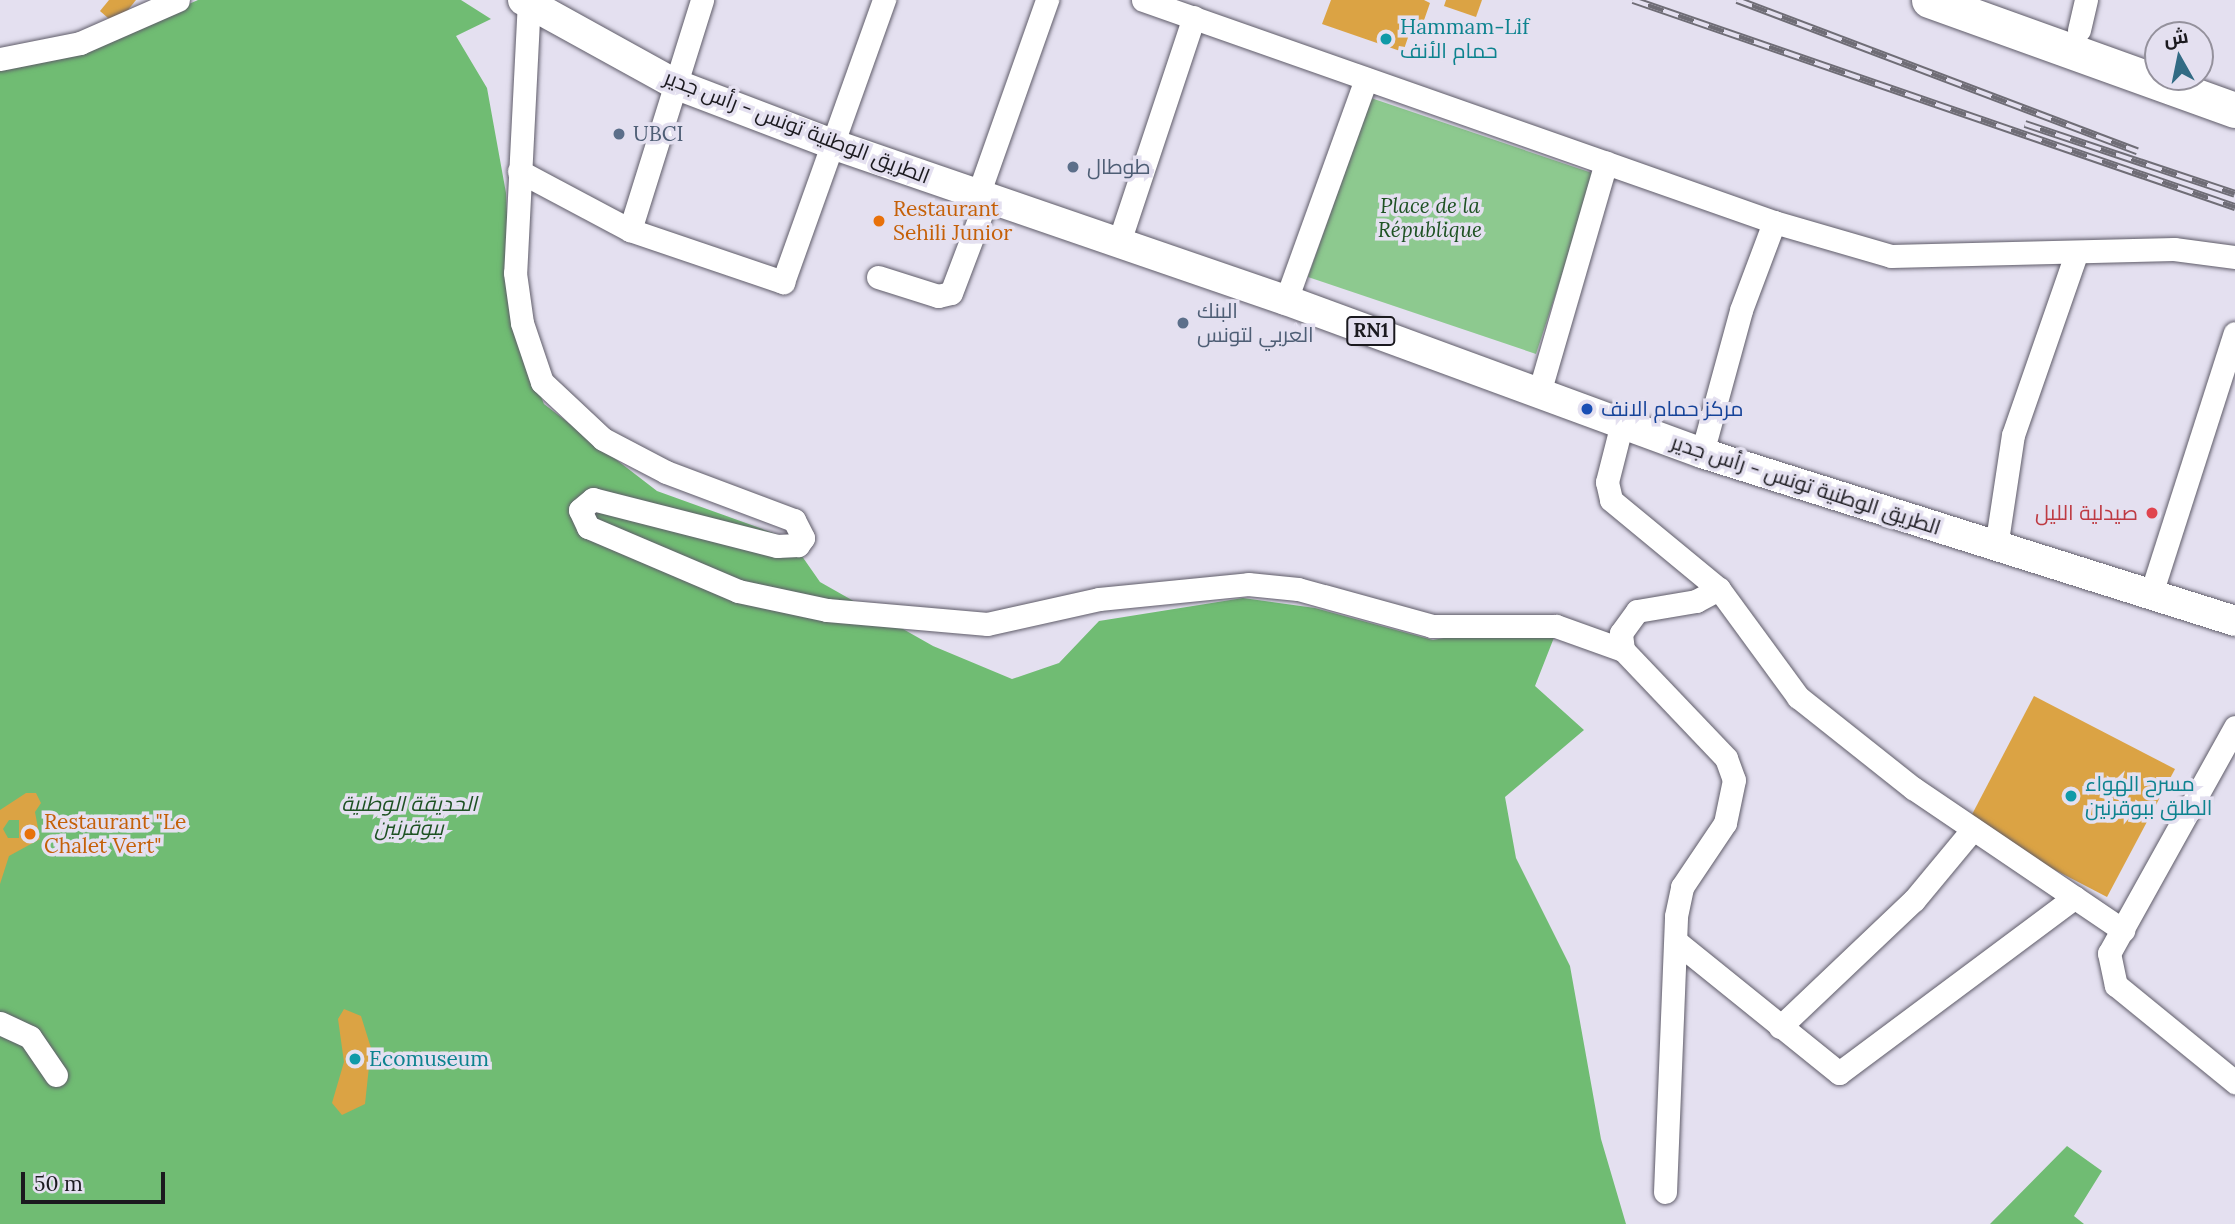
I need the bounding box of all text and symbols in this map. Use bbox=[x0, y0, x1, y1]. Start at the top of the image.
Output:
place label: Hammam-Lif حمام الأنف bbox=[1400, 14, 1529, 64]
north arrow bbox=[2144, 21, 2214, 91]
text: ش bbox=[2162, 23, 2190, 51]
marker: Hammam-Lif حمام الأنف bbox=[1378, 31, 1394, 47]
street label: الطريق الوطنية تونس - رأس جدير bbox=[661, 65, 933, 189]
place label: UBCI bbox=[633, 121, 684, 147]
marker: UBCI bbox=[611, 126, 627, 142]
place label: طوطال bbox=[1087, 154, 1151, 180]
marker: طوطال bbox=[1065, 159, 1081, 175]
park label: Place de la République bbox=[1378, 193, 1482, 243]
place label: Restaurant Sehili Junior bbox=[893, 196, 1012, 246]
marker: Restaurant Sehili Junior bbox=[871, 213, 887, 229]
place label: البنك العربي لتونس bbox=[1197, 298, 1314, 348]
marker: البنك العربي لتونس bbox=[1175, 315, 1191, 331]
road number: RN1 bbox=[1345, 316, 1397, 346]
place label: مركز حمام الانف bbox=[1601, 396, 1743, 422]
marker: مركز حمام الانف bbox=[1579, 401, 1595, 417]
street label: الطريق الوطنية تونس - رأس جدير bbox=[1668, 429, 1944, 541]
place label: صيدلية الليل bbox=[2035, 500, 2138, 526]
marker: صيدلية الليل bbox=[2144, 505, 2160, 521]
place label: مسرح الهواء الطلق ببوقرنين bbox=[2085, 771, 2212, 821]
marker: مسرح الهواء الطلق ببوقرنين bbox=[2063, 788, 2079, 804]
park label: الحديقة الوطنية ببوقرنين bbox=[341, 791, 477, 841]
place label: Restaurant "Le Chalet Vert" bbox=[44, 809, 186, 859]
marker: Restaurant "Le Chalet Vert" bbox=[22, 826, 38, 842]
place label: Ecomuseum bbox=[369, 1046, 489, 1072]
marker: Ecomuseum bbox=[347, 1051, 363, 1067]
scale bar bbox=[24, 1158, 168, 1202]
text: 50 m bbox=[34, 1170, 83, 1197]

